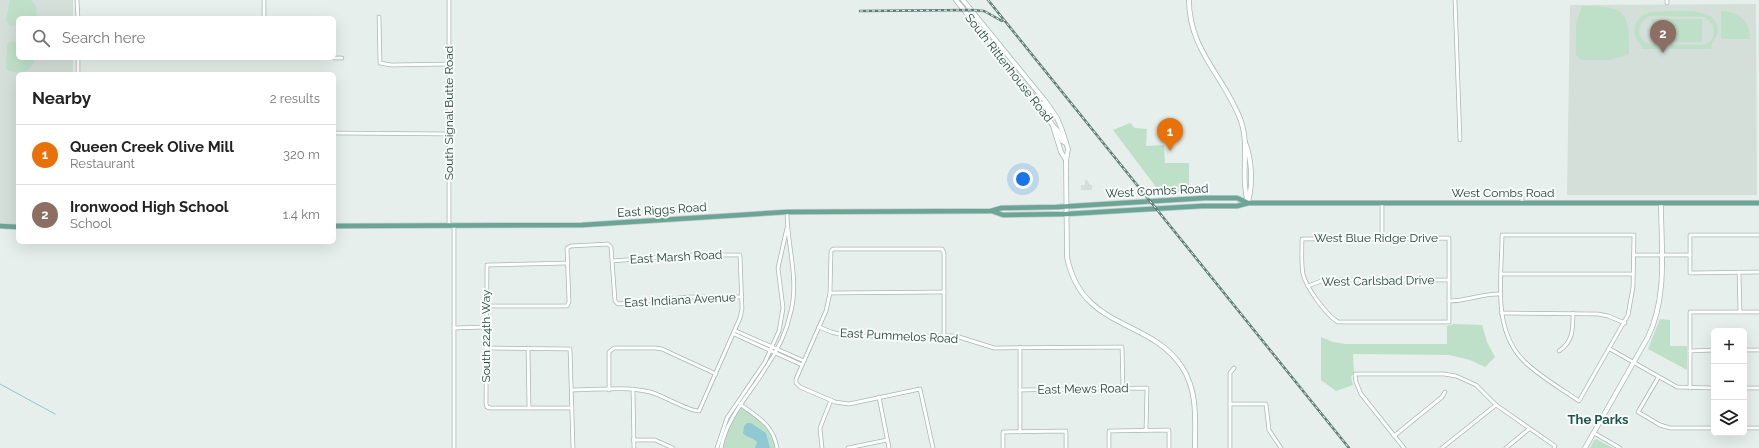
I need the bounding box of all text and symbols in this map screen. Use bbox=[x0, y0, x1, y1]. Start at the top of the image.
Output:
street label: South Rittenhouse Road bbox=[962, 11, 1056, 125]
search box bbox=[16, 16, 336, 60]
pin: 2 bbox=[1650, 20, 1676, 53]
icon: search bbox=[30, 27, 52, 49]
text: Search here bbox=[62, 29, 145, 47]
street label: South Signal Butte Road bbox=[442, 46, 456, 180]
text: Nearby bbox=[32, 88, 91, 108]
text: 2 results bbox=[270, 91, 320, 106]
pin: 1 bbox=[1157, 118, 1183, 151]
text: Queen Creek Olive Mill bbox=[70, 138, 234, 156]
text: 1 bbox=[42, 147, 48, 162]
text: 320 m bbox=[283, 147, 320, 162]
text: Restaurant bbox=[70, 156, 135, 171]
your location bbox=[1013, 169, 1033, 189]
street label: West Combs Road bbox=[1105, 181, 1209, 201]
street label: West Combs Road bbox=[1451, 186, 1555, 200]
text: Ironwood High School bbox=[70, 198, 229, 216]
street label: East Riggs Road bbox=[617, 200, 707, 220]
text: 2 bbox=[41, 207, 49, 222]
text: 1.4 km bbox=[283, 207, 320, 222]
text: School bbox=[70, 216, 112, 231]
street label: West Blue Ridge Drive bbox=[1314, 231, 1438, 245]
street label: East Marsh Road bbox=[629, 248, 723, 266]
street label: West Carlsbad Drive bbox=[1321, 273, 1435, 289]
street label: South 224th Way bbox=[479, 289, 493, 383]
street label: East Indiana Avenue bbox=[624, 290, 736, 310]
street label: East Pummelos Road bbox=[839, 326, 959, 346]
map controls bbox=[1711, 328, 1747, 436]
button: + bbox=[1711, 328, 1747, 364]
button: − bbox=[1711, 364, 1747, 400]
street label: East Mews Road bbox=[1037, 381, 1129, 397]
button: layers bbox=[1711, 400, 1747, 436]
district label: The Parks bbox=[1568, 412, 1629, 427]

